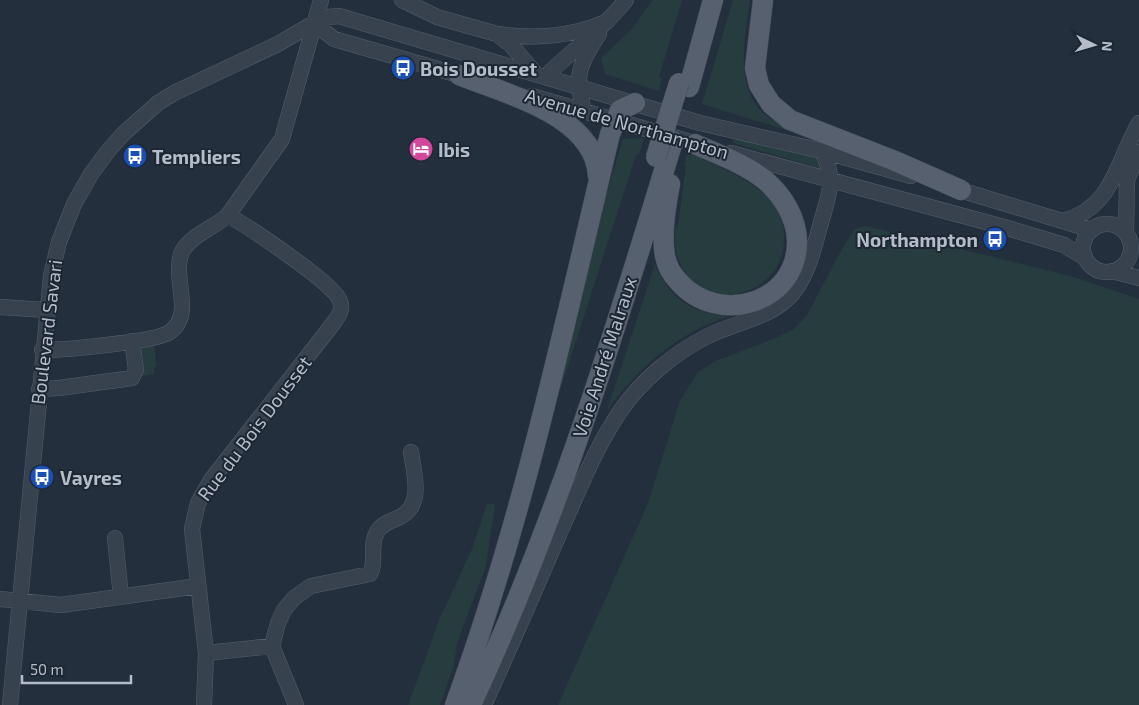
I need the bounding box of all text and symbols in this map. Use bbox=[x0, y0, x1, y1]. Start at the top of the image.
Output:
north arrow bbox=[1069, 20, 1119, 70]
text: N bbox=[1099, 40, 1116, 52]
bus stop icon: Bois Dousset bbox=[390, 55, 416, 81]
place label: Bois Dousset bbox=[420, 57, 537, 80]
street label: Avenue de Northampton bbox=[523, 83, 731, 163]
hotel icon: Ibis bbox=[408, 136, 434, 162]
place label: Ibis bbox=[438, 138, 470, 161]
bus stop icon: Templiers bbox=[122, 143, 148, 169]
place label: Templiers bbox=[152, 145, 241, 168]
bus stop icon: Northampton bbox=[982, 226, 1008, 252]
place label: Northampton bbox=[856, 228, 978, 251]
street label: Boulevard Savari bbox=[26, 258, 66, 406]
street label: Voie André Malraux bbox=[567, 274, 641, 440]
street label: Rue du Bois Dousset bbox=[192, 351, 316, 505]
bus stop icon: Vayres bbox=[29, 464, 55, 490]
place label: Vayres bbox=[60, 466, 122, 490]
scale bar bbox=[22, 652, 131, 684]
text: 50 m bbox=[30, 660, 64, 678]

